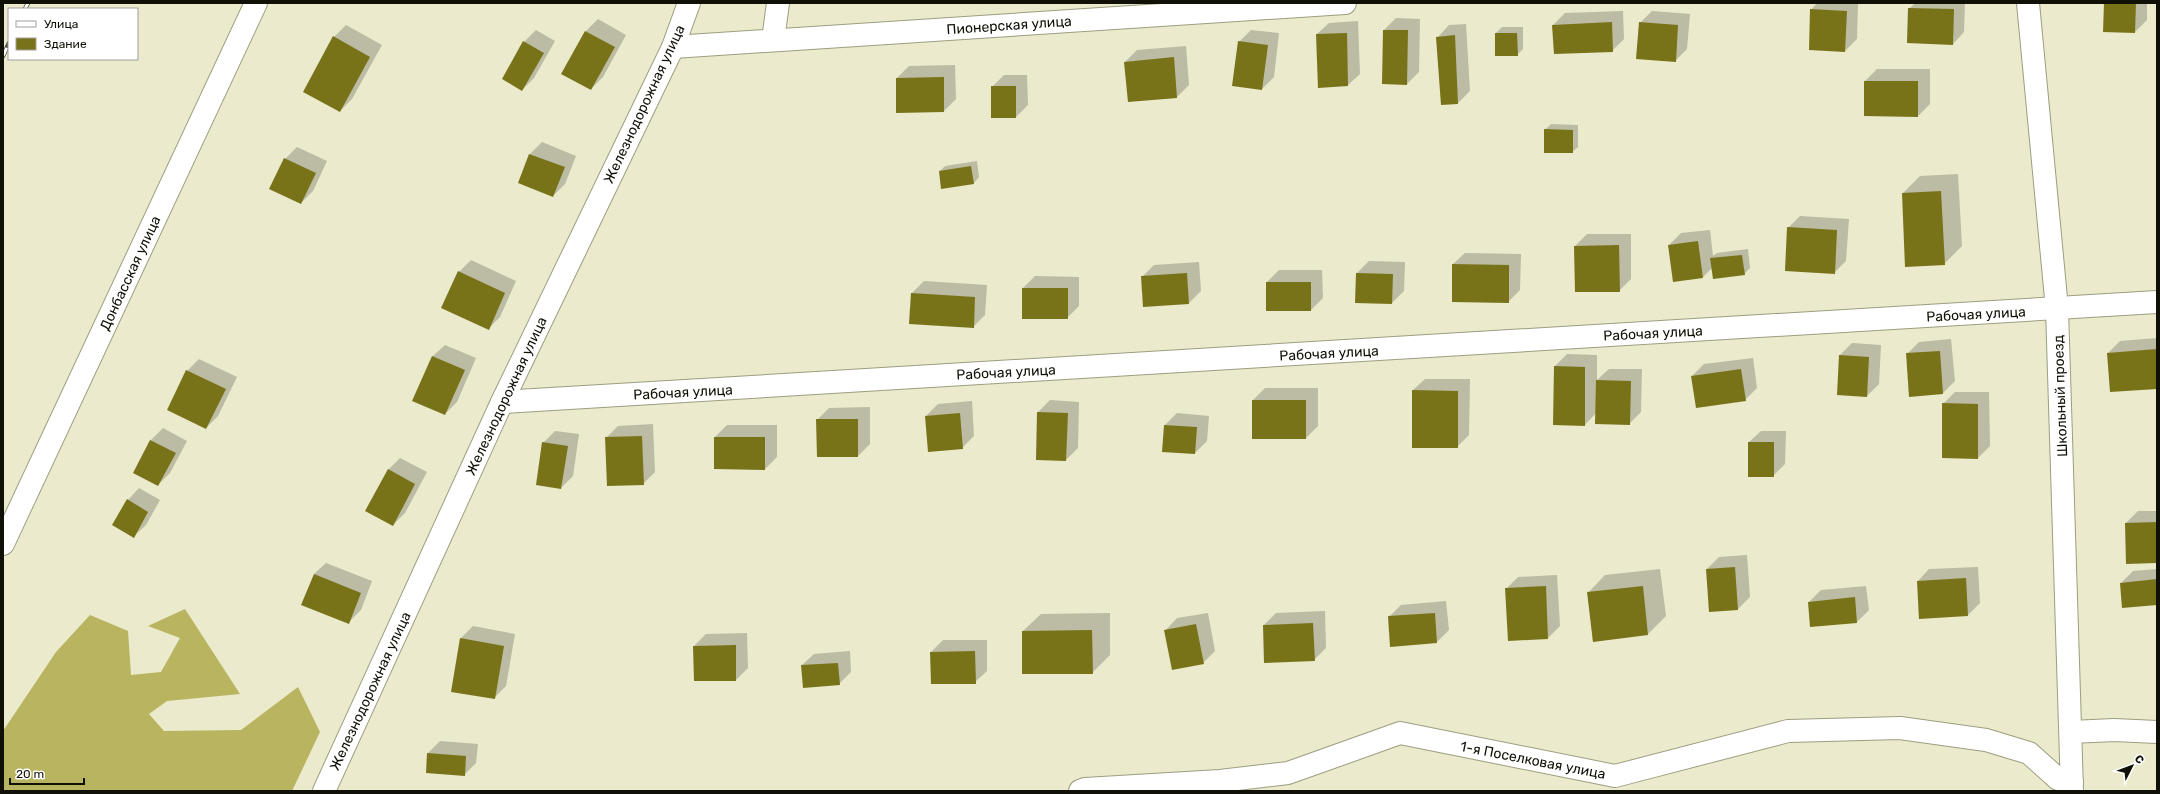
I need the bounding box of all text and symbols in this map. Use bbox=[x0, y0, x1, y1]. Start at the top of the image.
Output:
legend bbox=[8, 8, 138, 60]
street label: Пионерская улица bbox=[946, 13, 1072, 38]
text: Улица bbox=[44, 17, 78, 31]
street label: Железнодорожная улица bbox=[600, 22, 689, 186]
text: Здание bbox=[44, 37, 87, 51]
street label: Донбасская улица bbox=[96, 213, 164, 333]
street label: Рабочая улица bbox=[1926, 303, 2026, 326]
street label: Железнодорожная улица bbox=[462, 314, 551, 478]
street label: Рабочая улица bbox=[1603, 322, 1703, 345]
street label: Школьный проезд bbox=[2050, 335, 2071, 457]
street label: Рабочая улица bbox=[1279, 342, 1379, 365]
street label: Рабочая улица bbox=[956, 361, 1056, 384]
street label: Рабочая улица bbox=[633, 381, 733, 404]
street label: Железнодорожная улица bbox=[326, 609, 415, 773]
street label: 1-я Поселковая улица bbox=[1459, 738, 1607, 783]
north arrow bbox=[2112, 746, 2152, 786]
text: С bbox=[2132, 752, 2147, 767]
scale bar bbox=[10, 760, 84, 786]
text: 20 m bbox=[16, 767, 44, 781]

